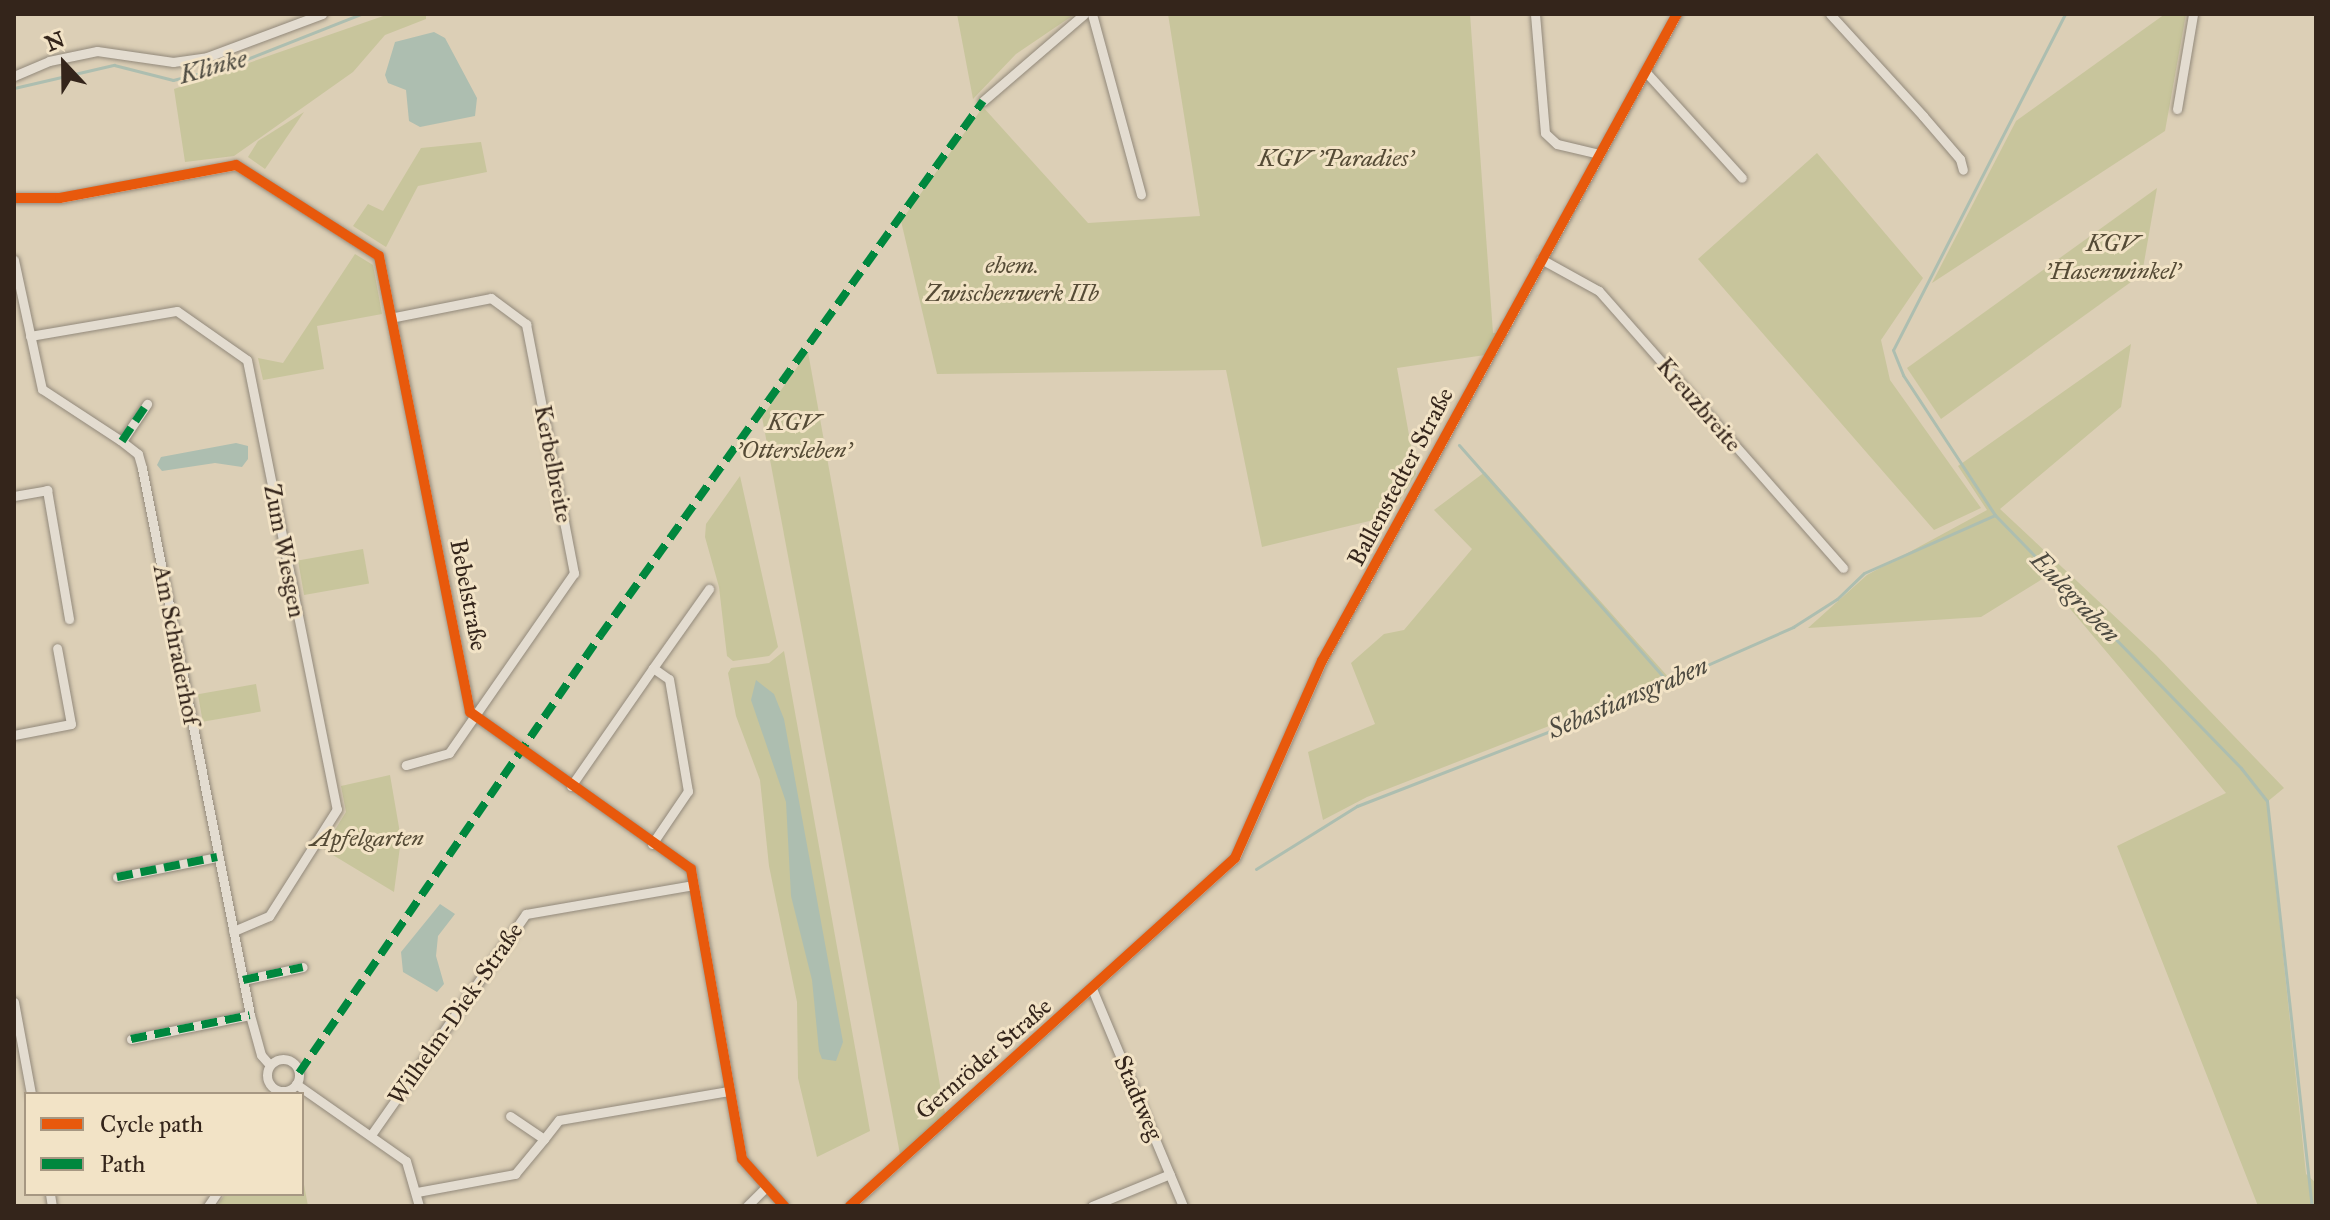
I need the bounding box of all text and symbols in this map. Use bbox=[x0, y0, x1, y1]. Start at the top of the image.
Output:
north arrow bbox=[24, 24, 104, 104]
text: N bbox=[41, 25, 69, 57]
water label: Klinke bbox=[176, 43, 250, 91]
park label: KGV 'Paradies' bbox=[1258, 145, 1414, 173]
park label: KGV 'Hasenwinkel' bbox=[2045, 230, 2181, 286]
park label: ehem. Zwischenwerk IIb bbox=[925, 252, 1099, 308]
street label: Kreuzbreite bbox=[1650, 352, 1748, 458]
street label: Ballenstedter Straße bbox=[1342, 383, 1460, 571]
street label: Kerbelbreite bbox=[527, 403, 579, 525]
park label: KGV 'Ottersleben' bbox=[736, 409, 852, 465]
street label: Zum Wiesgen bbox=[257, 482, 311, 620]
street label: Bebelstraße bbox=[443, 537, 493, 653]
water label: Eulegraben bbox=[2024, 545, 2126, 649]
street label: Am Schraderhof bbox=[146, 563, 206, 727]
water label: Sebastiansgraben bbox=[1543, 650, 1713, 746]
park label: Apfelgarten bbox=[310, 825, 424, 853]
street label: Wilhelm-Diek-Straße bbox=[382, 917, 530, 1111]
street label: Gernröder Straße bbox=[910, 992, 1058, 1126]
street label: Stadtweg bbox=[1107, 1051, 1169, 1145]
legend bbox=[24, 1092, 304, 1196]
text: Cycle path bbox=[100, 1109, 203, 1139]
text: Path bbox=[100, 1149, 145, 1179]

